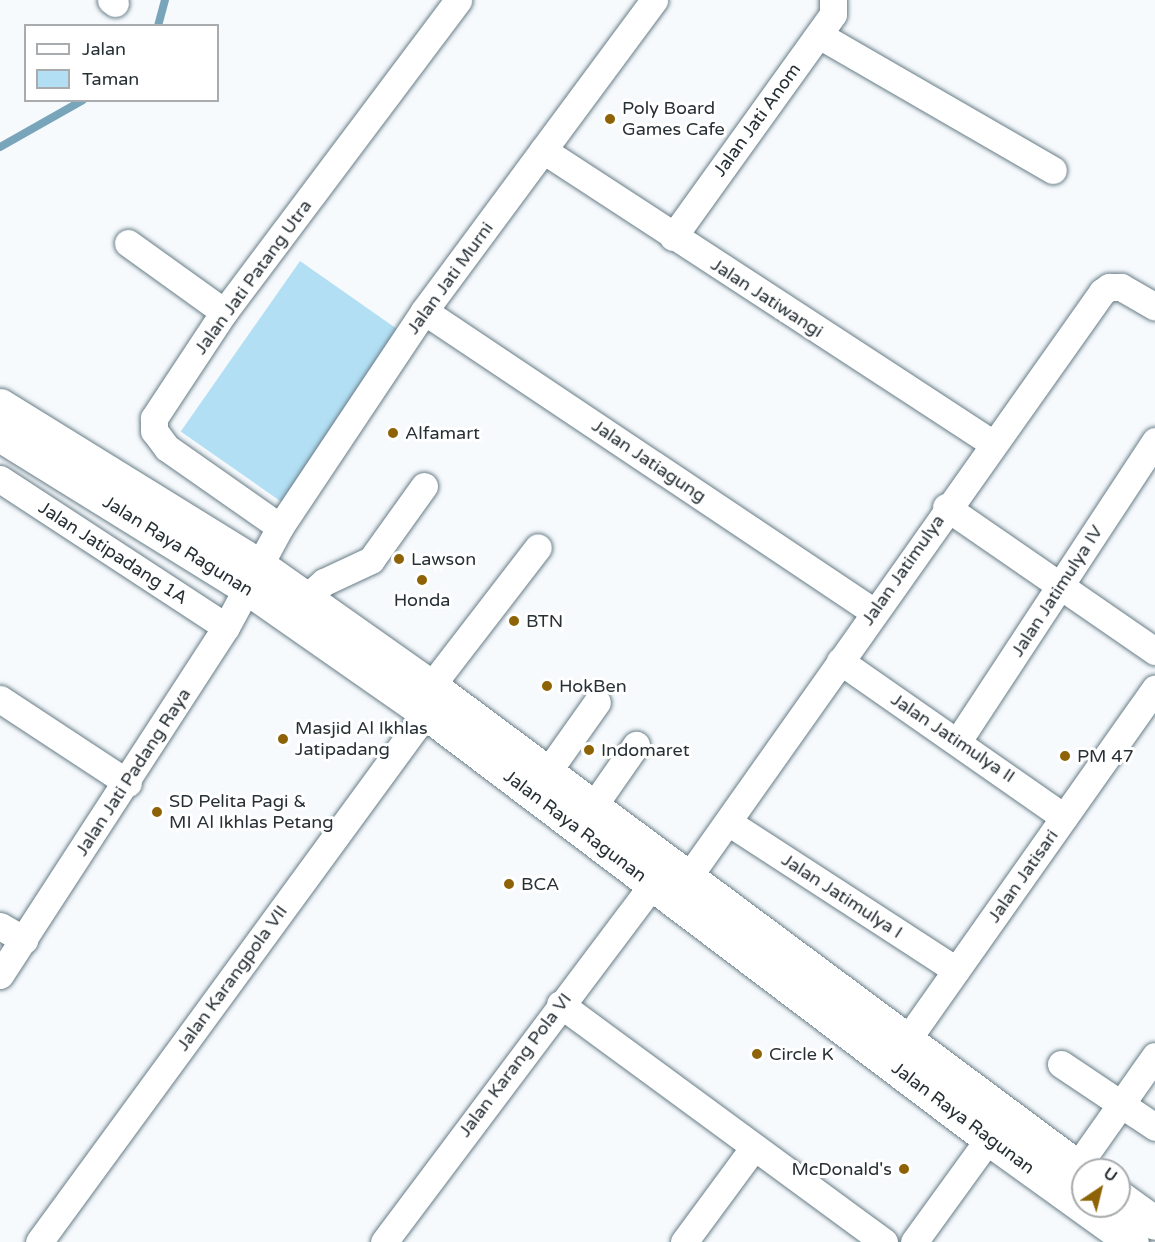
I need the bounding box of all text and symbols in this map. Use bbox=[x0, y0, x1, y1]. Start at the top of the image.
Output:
legend bbox=[24, 24, 219, 102]
text: Jalan bbox=[82, 38, 126, 60]
street label: Jalan Jati Anom bbox=[709, 59, 805, 181]
text: Taman bbox=[82, 68, 139, 90]
place label: Poly Board Games Cafe bbox=[622, 98, 725, 140]
marker: Poly Board Games Cafe bbox=[603, 112, 617, 126]
street label: Jalan Jati Patang Utra bbox=[190, 195, 316, 359]
street label: Jalan Jati Murni bbox=[402, 218, 498, 338]
street label: Jalan Jatiwangi bbox=[707, 254, 827, 342]
street label: Jalan Jatiagung bbox=[588, 415, 710, 507]
place label: Alfamart bbox=[405, 422, 480, 444]
marker: Alfamart bbox=[386, 426, 400, 440]
street label: Jalan Raya Ragunan bbox=[99, 491, 257, 601]
street label: Jalan Jatipadang 1A bbox=[35, 497, 191, 609]
street label: Jalan Jatimulya bbox=[857, 511, 949, 629]
street label: Jalan Jatimulya IV bbox=[1006, 521, 1108, 661]
place label: Lawson bbox=[411, 548, 476, 570]
marker: Lawson bbox=[392, 552, 406, 566]
marker: Honda bbox=[415, 573, 429, 587]
place label: Honda bbox=[394, 589, 450, 611]
place label: BTN bbox=[526, 610, 563, 632]
marker: BTN bbox=[507, 614, 521, 628]
place label: HokBen bbox=[559, 675, 627, 697]
marker: HokBen bbox=[540, 679, 554, 693]
street label: Jalan Jati Padang Raya bbox=[71, 684, 195, 860]
street label: Jalan Jatimulya II bbox=[887, 689, 1019, 787]
place label: Masjid Al Ikhlas Jatipadang bbox=[295, 718, 428, 760]
marker: Masjid Al Ikhlas Jatipadang bbox=[276, 732, 290, 746]
place label: Indomaret bbox=[601, 739, 690, 761]
marker: Indomaret bbox=[582, 743, 596, 757]
place label: PM 47 bbox=[1077, 745, 1134, 767]
marker: PM 47 bbox=[1058, 749, 1072, 763]
street label: Jalan Raya Ragunan bbox=[499, 765, 651, 887]
place label: SD Pelita Pagi & MI Al Ikhlas Petang bbox=[169, 791, 334, 834]
marker: SD Pelita Pagi & MI Al Ikhlas Petang bbox=[150, 805, 164, 819]
street label: Jalan Jatisari bbox=[983, 825, 1063, 927]
street label: Jalan Jatimulya I bbox=[778, 849, 906, 943]
place label: BCA bbox=[521, 873, 559, 895]
marker: BCA bbox=[502, 877, 516, 891]
street label: Jalan Karangpola VII bbox=[172, 901, 292, 1055]
street label: Jalan Karang Pola VI bbox=[454, 989, 576, 1141]
place label: Circle K bbox=[769, 1043, 834, 1065]
marker: Circle K bbox=[750, 1047, 764, 1061]
street label: Jalan Raya Ragunan bbox=[887, 1057, 1039, 1179]
place label: McDonald's bbox=[792, 1158, 892, 1180]
north arrow bbox=[1071, 1158, 1131, 1218]
marker: McDonald's bbox=[897, 1162, 911, 1176]
text: U bbox=[1099, 1163, 1121, 1187]

